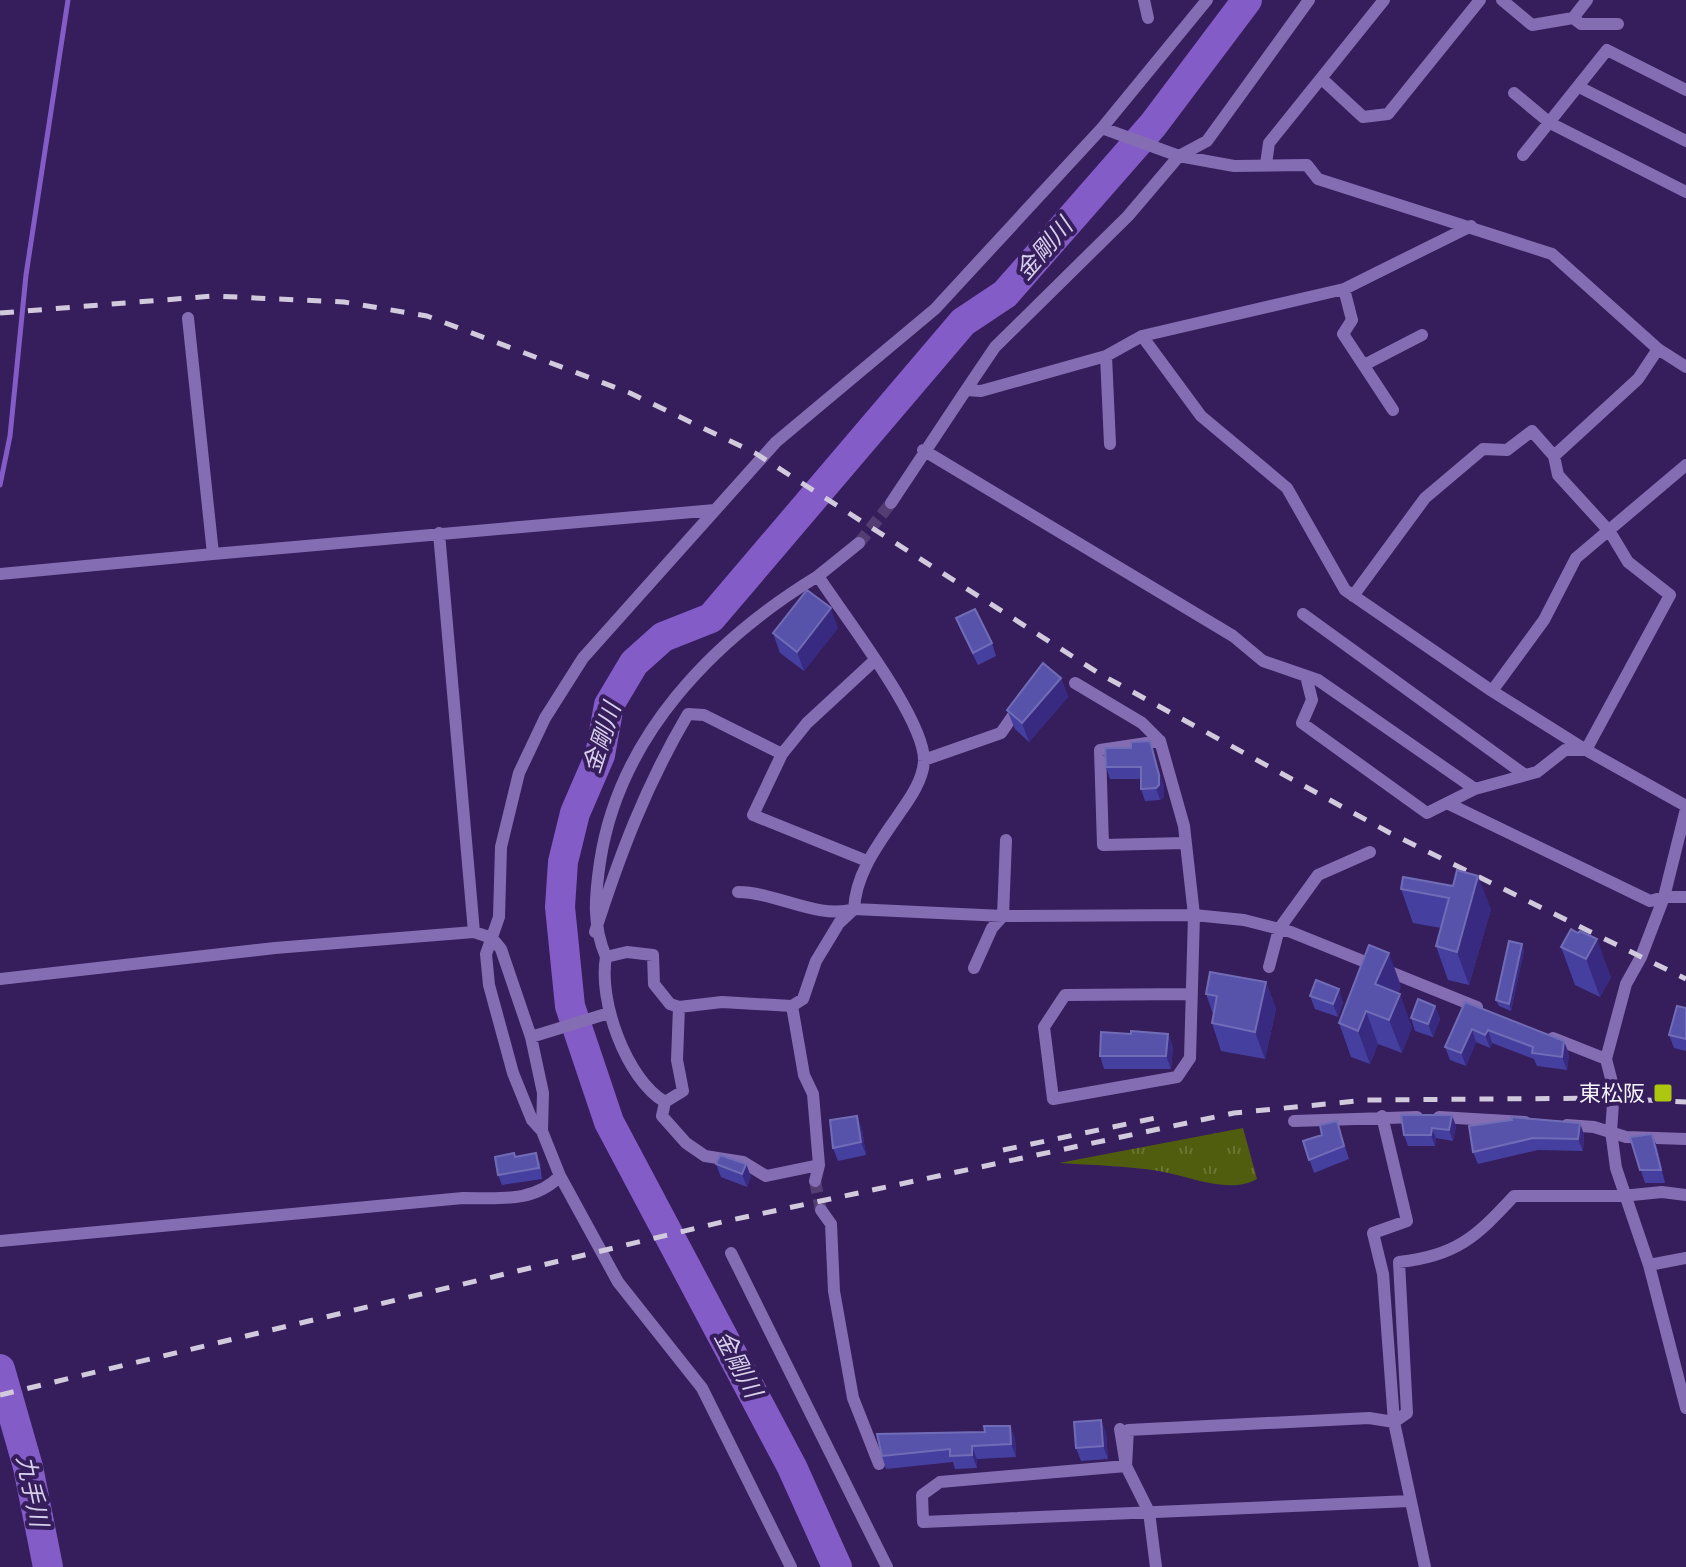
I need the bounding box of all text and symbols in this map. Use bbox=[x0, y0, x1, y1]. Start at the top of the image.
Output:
water label: 金剛川 bbox=[1009, 210, 1081, 286]
water label: 金剛川 bbox=[577, 696, 628, 777]
place label: 東松阪 bbox=[1579, 1080, 1645, 1107]
marker: 東松阪 bbox=[1652, 1082, 1674, 1104]
water label: 金剛川 bbox=[708, 1325, 770, 1405]
water label: 九手川 bbox=[10, 1453, 55, 1532]

